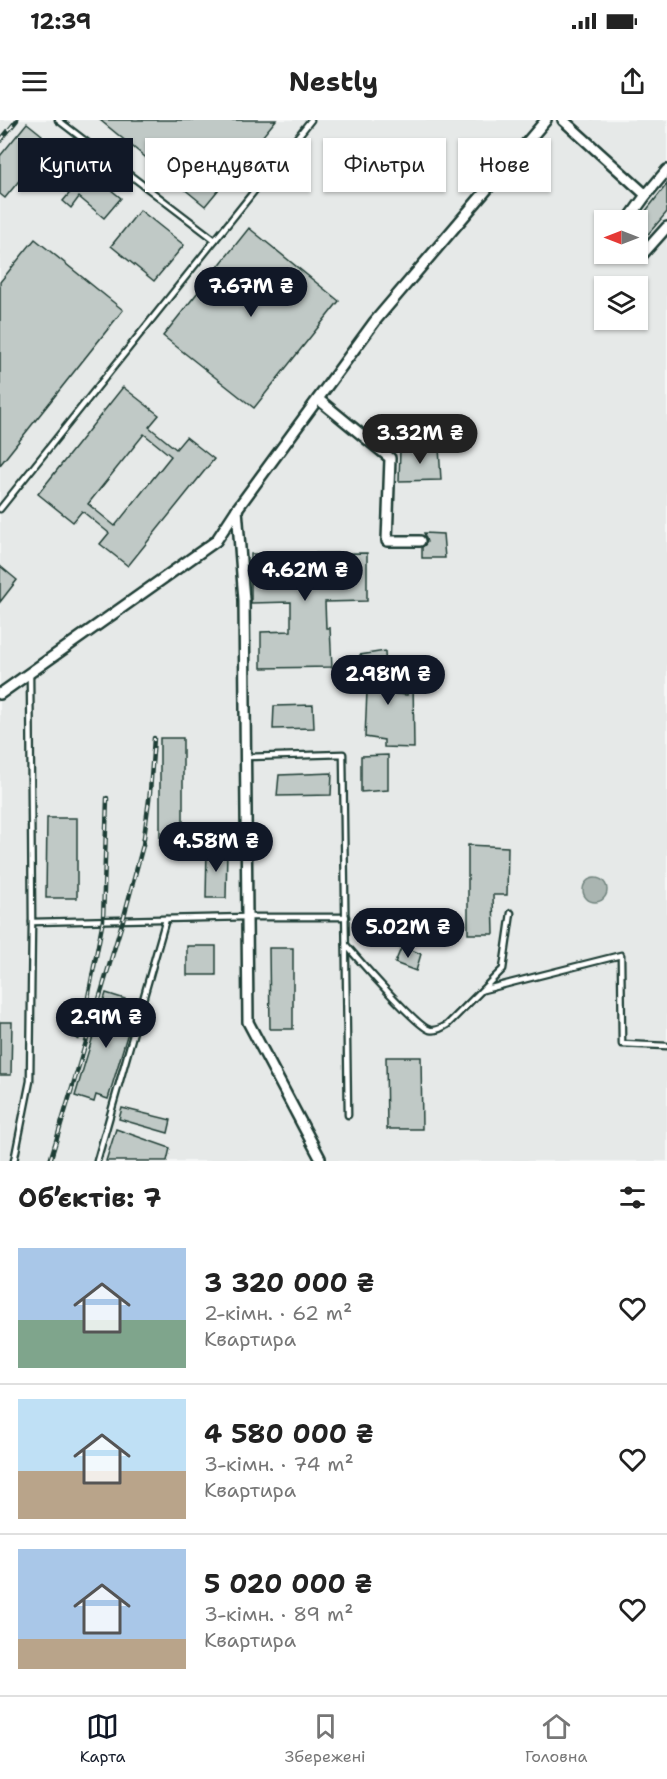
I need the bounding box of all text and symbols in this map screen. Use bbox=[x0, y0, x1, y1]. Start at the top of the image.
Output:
text: 12:39 bbox=[30, 7, 91, 36]
text: Nestly bbox=[289, 63, 378, 100]
icon: menu bbox=[18, 65, 51, 98]
icon: share bbox=[616, 65, 649, 98]
chip: Купити bbox=[18, 138, 133, 192]
chip: Орендувати bbox=[145, 138, 311, 192]
chip: Фільтри bbox=[323, 138, 446, 192]
chip: Нове bbox=[458, 138, 551, 192]
north arrow bbox=[594, 210, 648, 264]
map controls bbox=[594, 210, 648, 330]
pin: 7.67M ₴ bbox=[196, 267, 306, 318]
text: 7.67M ₴ bbox=[208, 273, 294, 299]
button: layers bbox=[594, 276, 648, 330]
pin: 3.32M ₴ bbox=[365, 414, 475, 465]
text: 3.32M ₴ bbox=[376, 420, 464, 446]
pin: 4.62M ₴ bbox=[250, 551, 360, 602]
text: 4.62M ₴ bbox=[262, 557, 348, 583]
pin: 2.98M ₴ bbox=[333, 655, 443, 706]
text: 2.98M ₴ bbox=[345, 661, 431, 687]
pin: 4.58M ₴ bbox=[161, 822, 271, 873]
text: 4.58M ₴ bbox=[173, 828, 259, 854]
pin: 5.02M ₴ bbox=[353, 908, 463, 959]
text: 5.02M ₴ bbox=[365, 914, 451, 940]
pin: 2.9M ₴ bbox=[57, 998, 155, 1049]
text: 2.9M ₴ bbox=[70, 1004, 142, 1030]
text: Об’єктів: 7 bbox=[18, 1180, 161, 1215]
icon: filters bbox=[616, 1181, 649, 1214]
text: 3 320 000 ₴ bbox=[204, 1265, 374, 1300]
icon: home bbox=[66, 1272, 138, 1344]
icon: heart bbox=[616, 1292, 649, 1325]
text: 2-кімн. · 62 m² bbox=[204, 1300, 352, 1326]
text: Квартира bbox=[204, 1326, 296, 1352]
text: 4 580 000 ₴ bbox=[204, 1416, 374, 1451]
icon: home bbox=[66, 1423, 138, 1495]
icon: heart bbox=[616, 1443, 649, 1476]
text: 3-кімн. · 74 m² bbox=[204, 1451, 354, 1477]
text: Квартира bbox=[204, 1477, 296, 1503]
text: 5 020 000 ₴ bbox=[204, 1566, 372, 1601]
icon: home bbox=[66, 1573, 138, 1645]
icon: heart bbox=[616, 1593, 649, 1626]
text: 3-кімн. · 89 m² bbox=[204, 1601, 354, 1627]
text: Квартира bbox=[204, 1627, 296, 1653]
tab: Карта bbox=[80, 1710, 125, 1767]
tab: Збережені bbox=[285, 1710, 366, 1767]
tab: Головна bbox=[525, 1710, 587, 1767]

